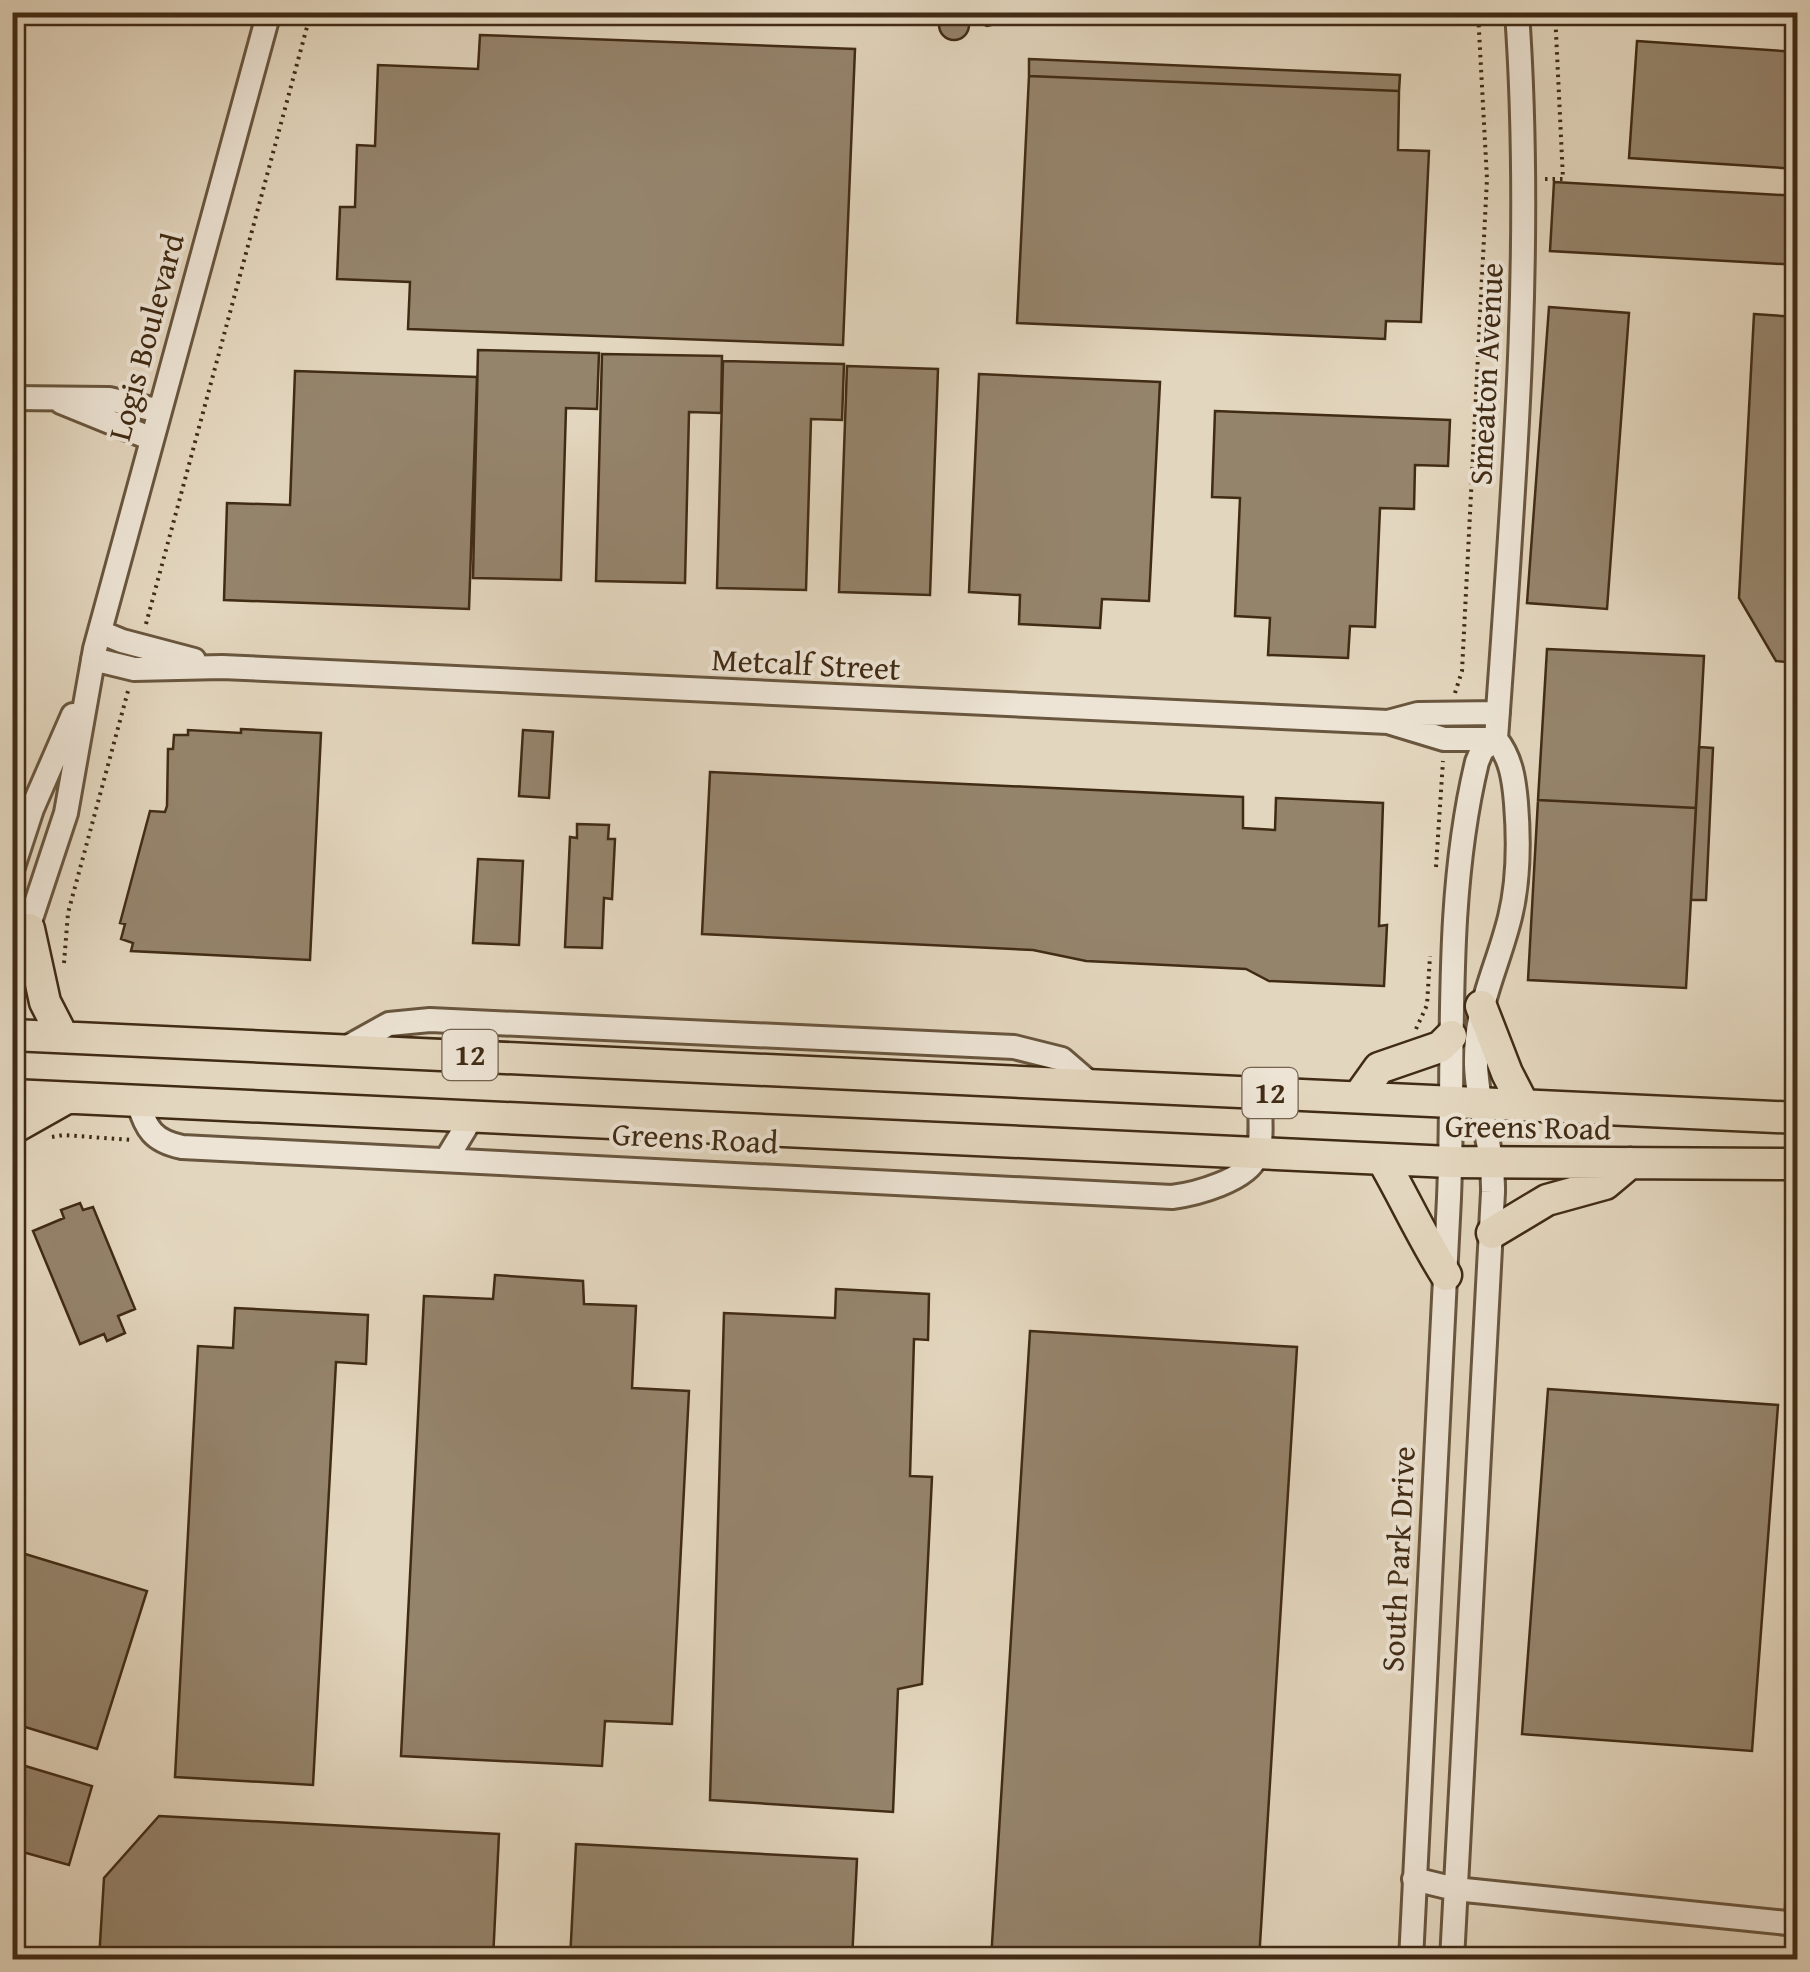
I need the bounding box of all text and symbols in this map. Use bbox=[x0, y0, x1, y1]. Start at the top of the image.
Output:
street label: Logis Boulevard bbox=[95, 228, 196, 446]
street label: Smeaton Avenue bbox=[1456, 261, 1515, 486]
street label: Metcalf Street bbox=[710, 635, 902, 692]
road number: 12 bbox=[442, 1030, 498, 1080]
road number: 12 bbox=[1242, 1068, 1298, 1118]
street label: Greens Road bbox=[1444, 1102, 1612, 1151]
street label: Greens Road bbox=[611, 1110, 779, 1165]
street label: South Park Drive bbox=[1368, 1445, 1427, 1673]

